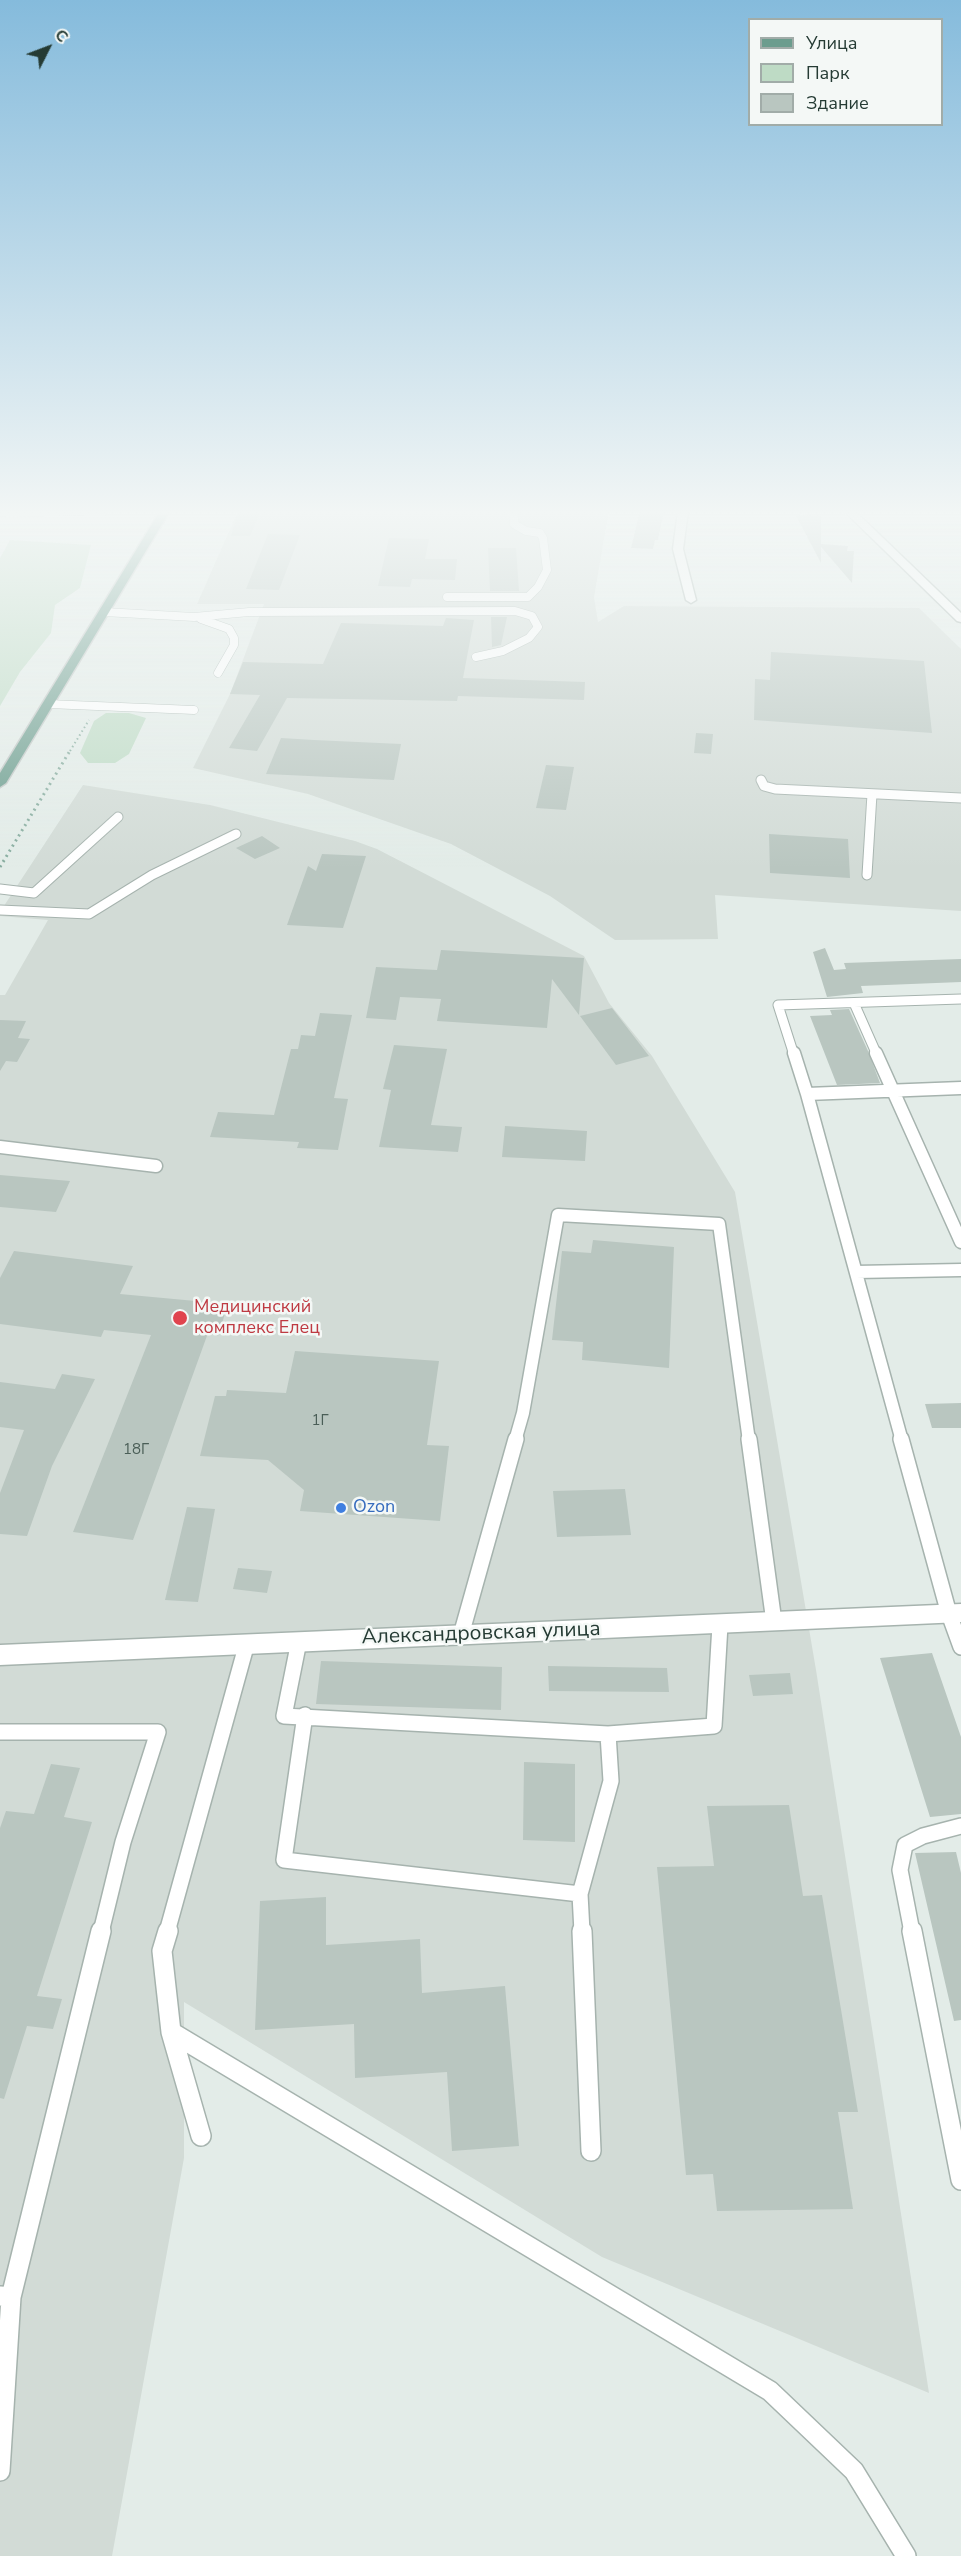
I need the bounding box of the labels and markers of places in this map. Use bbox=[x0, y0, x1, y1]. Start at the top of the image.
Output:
place label: Медицинский комплекс Елец bbox=[194, 1297, 320, 1340]
marker: Медицинский комплекс Елец bbox=[171, 1309, 189, 1327]
place label: Ozon bbox=[353, 1497, 395, 1519]
marker: Ozon bbox=[334, 1501, 348, 1515]

